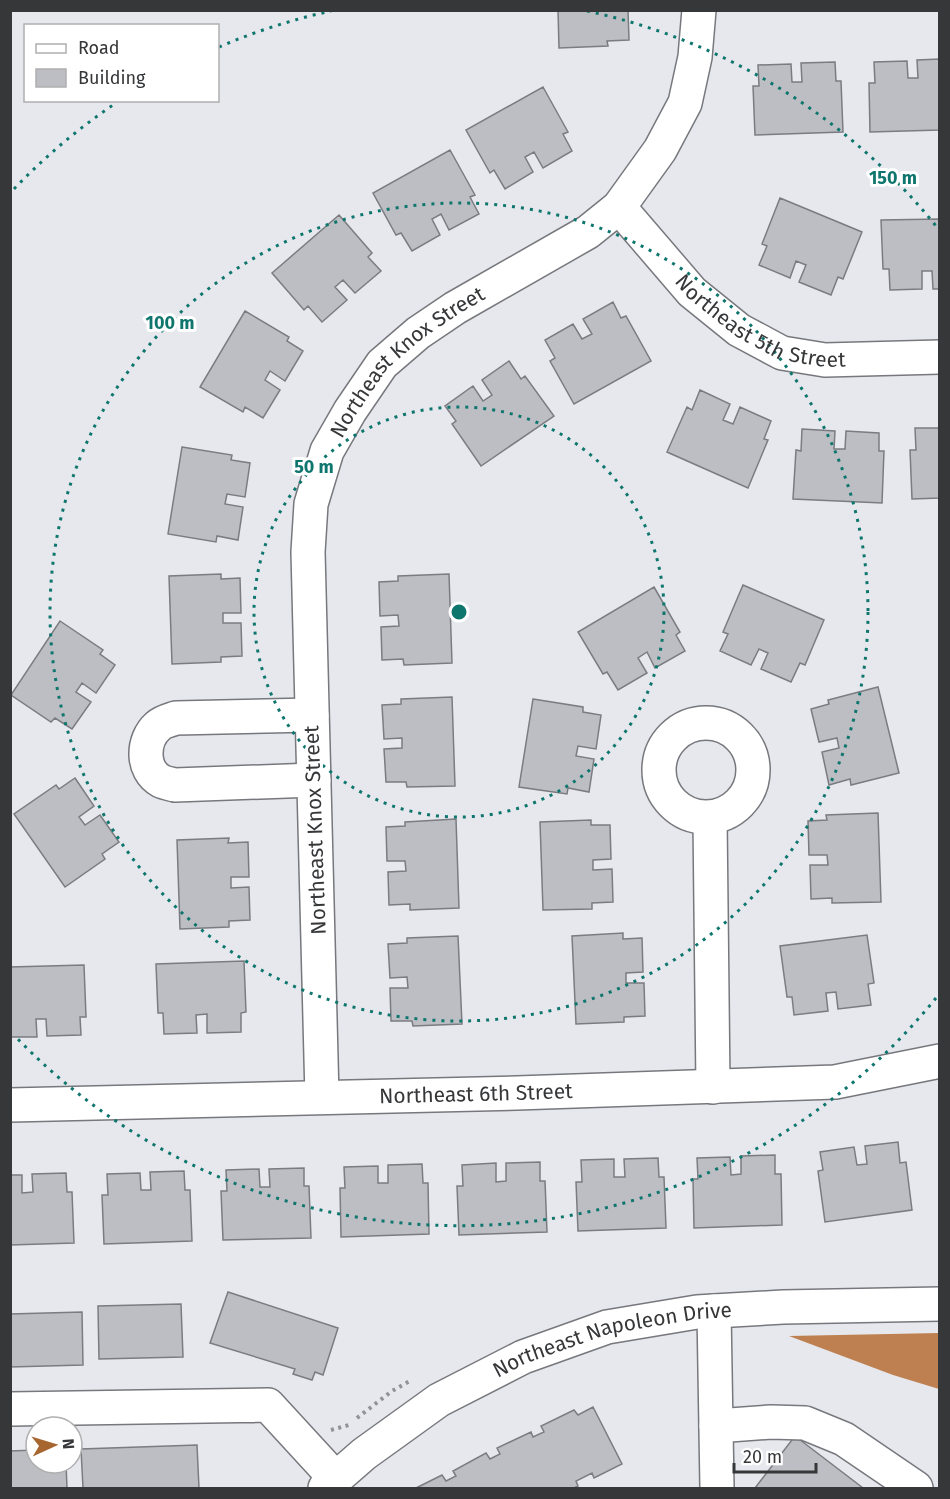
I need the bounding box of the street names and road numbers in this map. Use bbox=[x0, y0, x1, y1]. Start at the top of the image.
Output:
street label: Northeast 5th Street bbox=[669, 269, 846, 373]
street label: Northeast Knox Street bbox=[324, 281, 490, 442]
street label: Northeast Knox Street bbox=[298, 724, 332, 935]
street label: Northeast 6th Street bbox=[379, 1078, 574, 1109]
street label: Northeast Napoleon Drive bbox=[488, 1297, 733, 1383]

